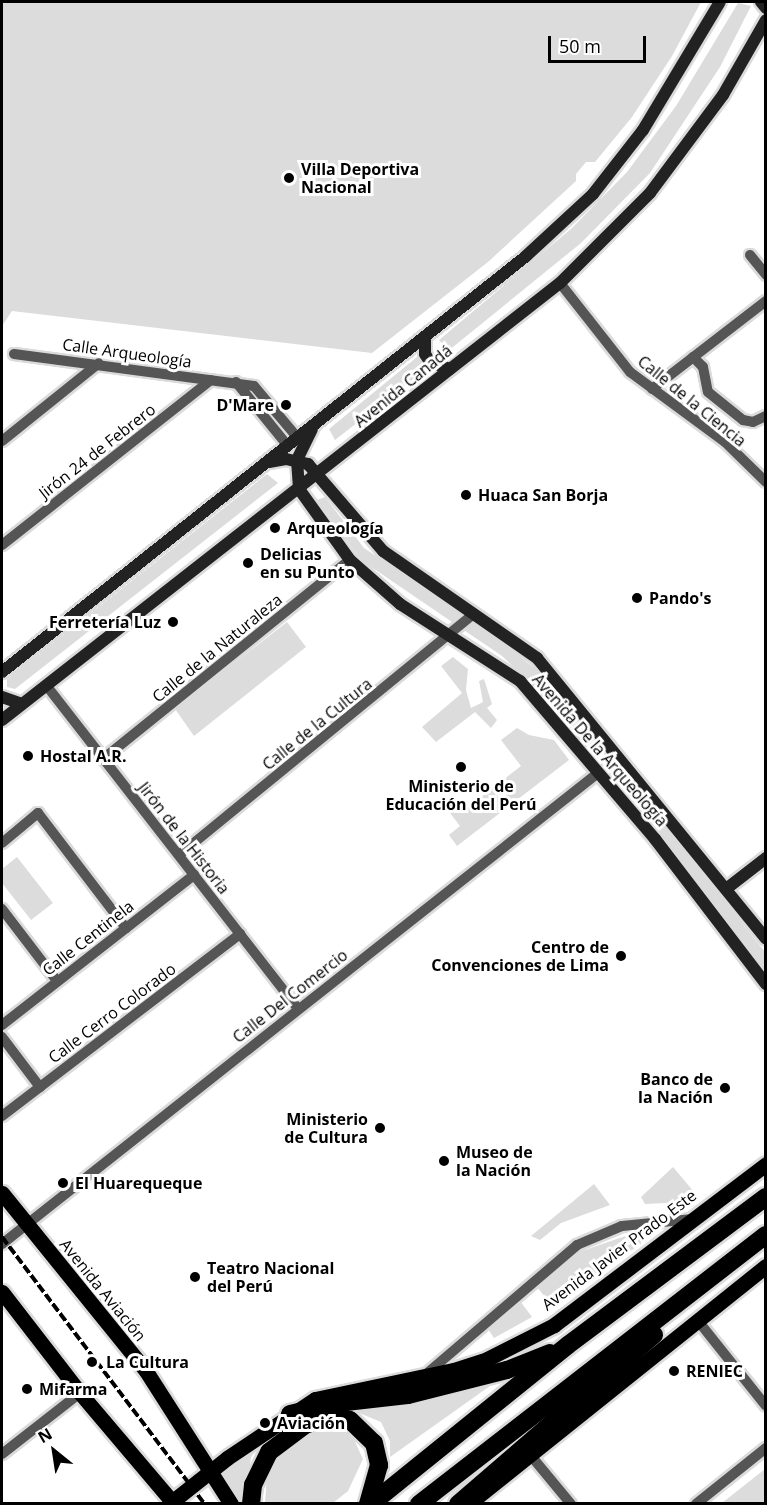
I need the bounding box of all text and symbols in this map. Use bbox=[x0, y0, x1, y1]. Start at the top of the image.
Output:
scale bar bbox=[551, 24, 648, 62]
text: 50 m bbox=[559, 34, 601, 58]
place label: Villa Deportiva Nacional bbox=[301, 159, 419, 197]
marker: Villa Deportiva Nacional bbox=[282, 171, 296, 185]
street label: Calle Arqueología bbox=[61, 334, 193, 372]
street label: Avenida Canadá bbox=[350, 341, 456, 431]
street label: Calle de la Ciencia bbox=[634, 351, 750, 451]
place label: D'Mare bbox=[216, 395, 274, 415]
marker: D'Mare bbox=[279, 398, 293, 412]
street label: Jirón 24 de Febrero bbox=[35, 400, 159, 502]
place label: Huaca San Borja bbox=[478, 485, 608, 505]
marker: Huaca San Borja bbox=[459, 488, 473, 502]
place label: Arqueología bbox=[287, 518, 384, 538]
marker: Arqueología bbox=[268, 521, 282, 535]
place label: Delicias en su Punto bbox=[260, 544, 355, 582]
marker: Delicias en su Punto bbox=[241, 556, 255, 570]
place label: Pando's bbox=[649, 588, 711, 608]
street label: Calle de la Naturaleza bbox=[148, 590, 286, 706]
marker: Pando's bbox=[630, 591, 644, 605]
place label: Ferretería Luz bbox=[49, 612, 161, 632]
marker: Ferretería Luz bbox=[166, 615, 180, 629]
street label: Avenida De la Arqueología bbox=[529, 670, 671, 830]
street label: Calle de la Cultura bbox=[258, 674, 376, 774]
place label: Hostal A.R. bbox=[40, 746, 126, 766]
marker: Hostal A.R. bbox=[21, 749, 35, 763]
marker: Ministerio de Educación del Perú bbox=[454, 760, 468, 774]
place label: Ministerio de Educación del Perú bbox=[385, 776, 537, 814]
street label: Jirón de la Historia bbox=[134, 778, 234, 898]
street label: Calle Centinela bbox=[39, 896, 137, 980]
place label: Centro de Convenciones de Lima bbox=[431, 937, 609, 975]
street label: Calle Del Comercio bbox=[229, 945, 351, 1047]
marker: Centro de Convenciones de Lima bbox=[614, 949, 628, 963]
street label: Calle Cerro Colorado bbox=[45, 959, 179, 1067]
place label: Banco de la Nación bbox=[638, 1069, 713, 1107]
marker: Banco de la Nación bbox=[718, 1081, 732, 1095]
place label: Ministerio de Cultura bbox=[284, 1109, 368, 1147]
marker: Ministerio de Cultura bbox=[373, 1121, 387, 1135]
place label: Museo de la Nación bbox=[456, 1142, 533, 1180]
marker: Museo de la Nación bbox=[437, 1154, 451, 1168]
place label: El Huarequeque bbox=[75, 1173, 202, 1193]
marker: El Huarequeque bbox=[56, 1176, 70, 1190]
street label: Avenida Javier Prado Este bbox=[538, 1186, 700, 1314]
street label: Avenida Aviación bbox=[56, 1235, 150, 1345]
place label: Teatro Nacional del Perú bbox=[207, 1258, 334, 1296]
marker: Teatro Nacional del Perú bbox=[188, 1270, 202, 1284]
place label: La Cultura bbox=[106, 1352, 189, 1372]
marker: La Cultura bbox=[83, 1353, 101, 1371]
place label: RENIEC bbox=[686, 1361, 743, 1381]
marker: RENIEC bbox=[667, 1364, 681, 1378]
place label: Mifarma bbox=[39, 1379, 107, 1399]
marker: Mifarma bbox=[20, 1382, 34, 1396]
place label: Aviación bbox=[277, 1413, 345, 1433]
marker: Aviación bbox=[258, 1416, 272, 1430]
north arrow bbox=[24, 1421, 84, 1481]
text: N bbox=[34, 1423, 56, 1448]

